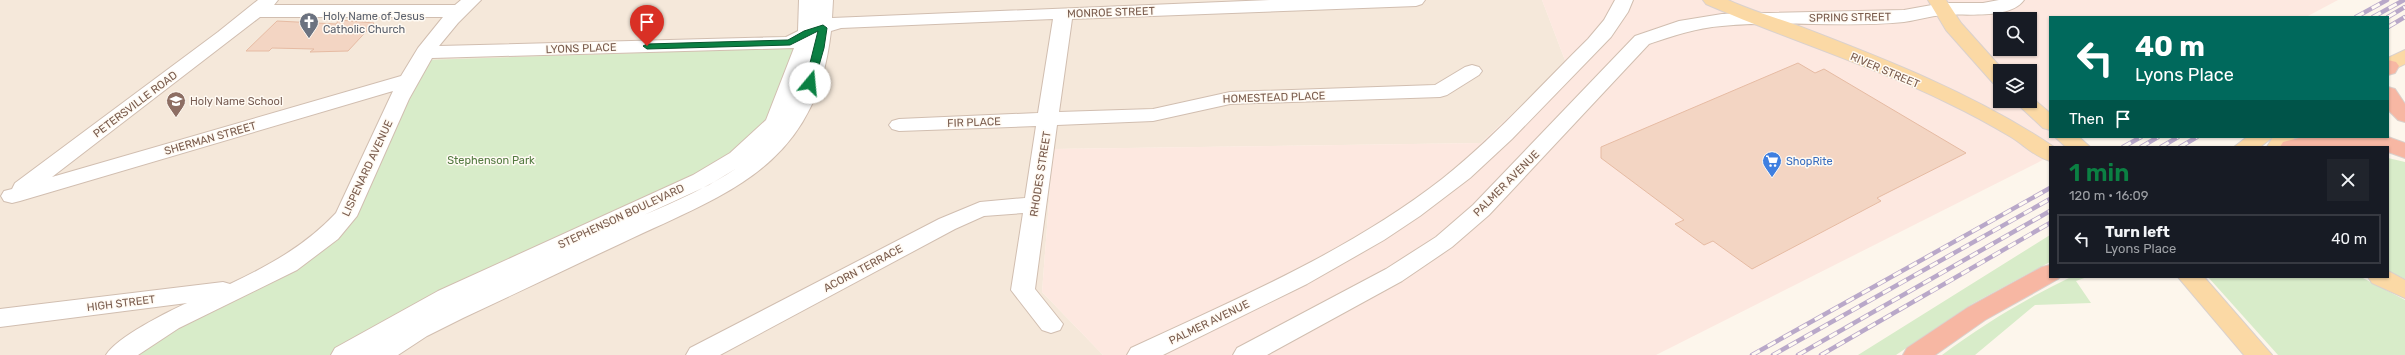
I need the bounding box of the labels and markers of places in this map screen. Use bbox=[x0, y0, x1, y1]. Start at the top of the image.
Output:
pin bbox=[630, 5, 664, 46]
place label: Holy Name of Jesus Catholic Church bbox=[323, 10, 425, 36]
church icon: Holy Name of Jesus Catholic Church bbox=[298, 11, 320, 39]
school or university icon: Holy Name School bbox=[165, 90, 187, 118]
place label: Holy Name School bbox=[190, 95, 283, 108]
supermarket icon: ShopRite bbox=[1761, 150, 1783, 178]
place label: ShopRite bbox=[1786, 155, 1833, 168]

